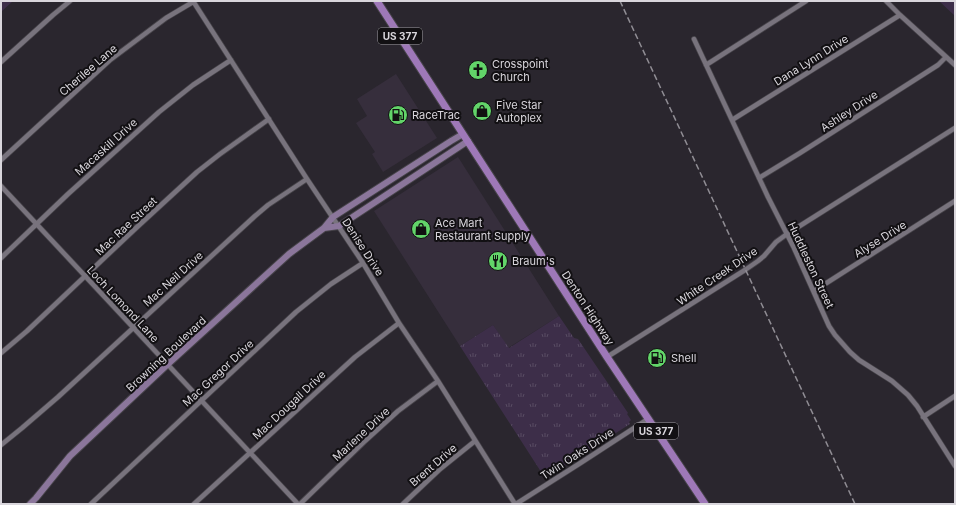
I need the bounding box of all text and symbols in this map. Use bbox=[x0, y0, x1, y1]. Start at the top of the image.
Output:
road number: US 377 bbox=[378, 28, 422, 44]
street label: Dana Lynn Drive bbox=[771, 32, 851, 88]
street label: Cherilee Lane bbox=[56, 41, 120, 99]
place label: Crosspoint Church bbox=[492, 57, 549, 84]
church icon: Crosspoint Church bbox=[467, 59, 489, 81]
street label: Ashley Drive bbox=[818, 87, 880, 135]
place label: Five Star Autoplex bbox=[496, 98, 542, 125]
shop icon: Five Star Autoplex bbox=[471, 100, 493, 122]
fuel station icon: RaceTrac bbox=[387, 104, 409, 126]
place label: RaceTrac bbox=[412, 108, 460, 122]
street label: Macaskill Drive bbox=[72, 115, 140, 179]
street label: Mac Rae Street bbox=[92, 194, 160, 258]
street label: Denise Drive bbox=[339, 215, 387, 279]
place label: Ace Mart Restaurant Supply bbox=[435, 216, 530, 243]
street label: Alyse Drive bbox=[851, 217, 909, 261]
shop icon: Ace Mart Restaurant Supply bbox=[410, 218, 432, 240]
street label: Huddleston Street bbox=[785, 220, 837, 311]
street label: White Creek Drive bbox=[674, 244, 760, 308]
street label: Mac Neil Drive bbox=[140, 248, 206, 310]
restaurant icon: Braum's bbox=[487, 250, 509, 272]
place label: Braum's bbox=[512, 254, 555, 268]
street label: Loch Lomond Lane bbox=[84, 263, 162, 345]
street label: Denton Highway bbox=[559, 268, 617, 348]
street label: Browning Boulevard bbox=[123, 313, 209, 395]
street label: Mac Gregor Drive bbox=[180, 337, 256, 409]
fuel station icon: Shell bbox=[646, 347, 668, 369]
place label: Shell bbox=[671, 351, 696, 365]
street label: Mac Dougall Drive bbox=[249, 367, 329, 443]
street label: Marlene Drive bbox=[330, 404, 392, 464]
road number: US 377 bbox=[634, 423, 678, 439]
street label: Twin Oaks Drive bbox=[538, 425, 616, 483]
street label: Brent Drive bbox=[406, 441, 460, 489]

